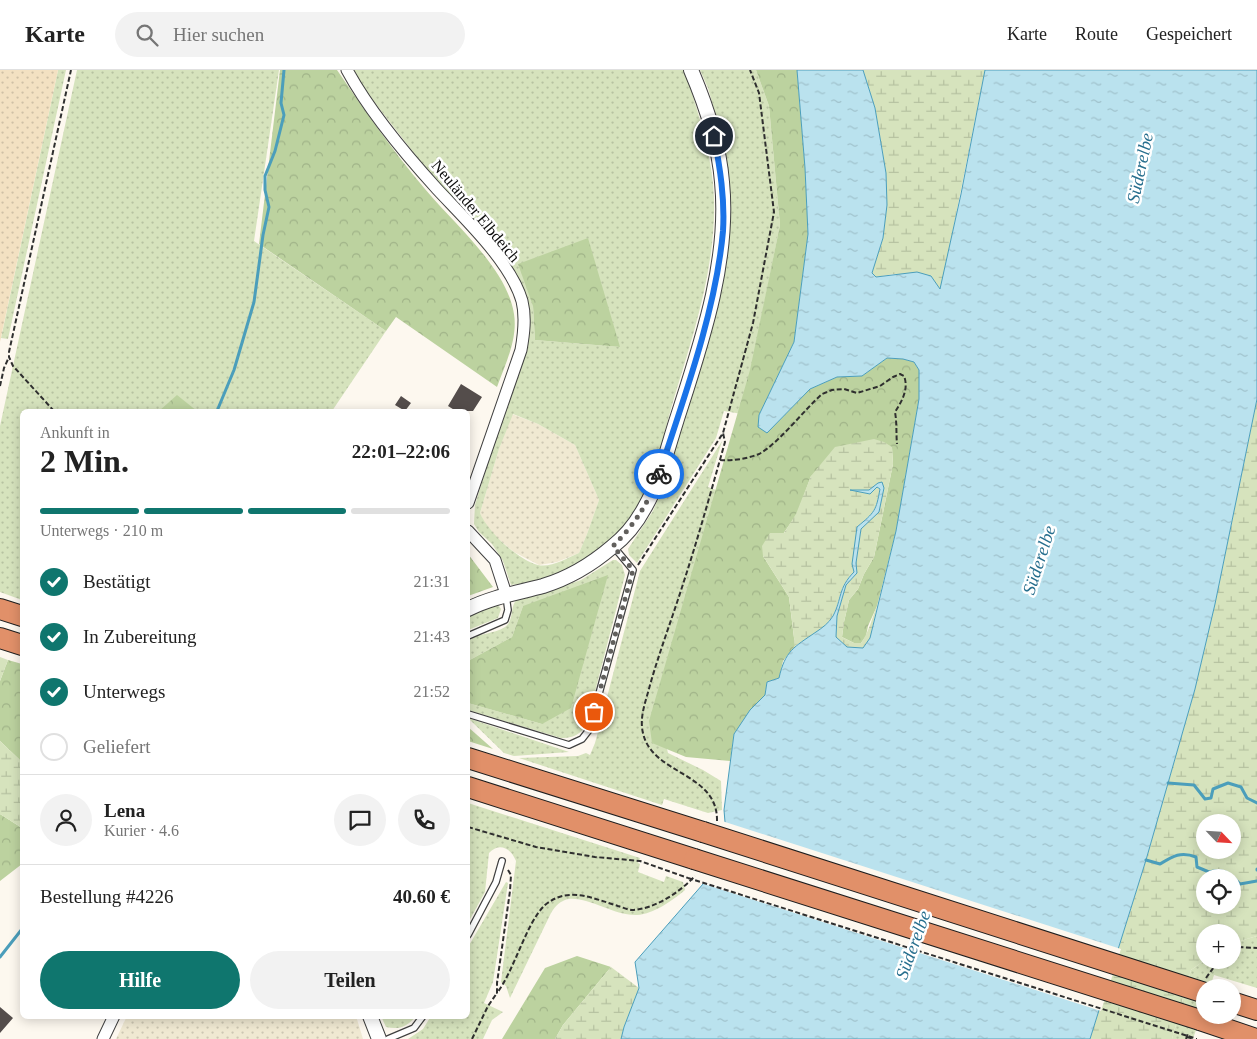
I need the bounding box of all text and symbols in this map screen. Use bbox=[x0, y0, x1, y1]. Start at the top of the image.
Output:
search box bbox=[115, 12, 465, 57]
text: Karte bbox=[25, 21, 85, 47]
icon: search bbox=[133, 21, 161, 49]
text: Hier suchen bbox=[173, 24, 264, 45]
text: Karte bbox=[1007, 24, 1047, 44]
text: Route bbox=[1075, 24, 1118, 44]
text: Gespeichert bbox=[1146, 24, 1232, 44]
pin bbox=[693, 115, 735, 157]
icon: home bbox=[700, 122, 728, 150]
water label: Süderelbe bbox=[1123, 131, 1157, 205]
street label: Neuländer Elbdeich bbox=[429, 157, 523, 265]
text: Ankunft in bbox=[40, 424, 110, 441]
text: 22:01–22:06 bbox=[352, 441, 450, 462]
text: 2 Min. bbox=[40, 443, 129, 479]
courier bbox=[634, 449, 684, 499]
icon: bike bbox=[645, 460, 673, 488]
text: Unterwegs · 210 m bbox=[40, 522, 163, 539]
water label: Süderelbe bbox=[1018, 523, 1060, 597]
icon: check bbox=[40, 568, 68, 596]
text: Bestätigt bbox=[83, 571, 151, 592]
text: 21:31 bbox=[414, 573, 450, 590]
icon: check bbox=[40, 623, 68, 651]
text: In Zubereitung bbox=[83, 626, 196, 647]
text: 21:43 bbox=[414, 628, 450, 645]
icon: check bbox=[40, 678, 68, 706]
text: Unterwegs bbox=[83, 681, 165, 702]
text: 21:52 bbox=[414, 683, 450, 700]
pin bbox=[573, 691, 615, 733]
icon: bag bbox=[580, 698, 608, 726]
text: Geliefert bbox=[83, 736, 151, 757]
button: person bbox=[40, 794, 92, 846]
button: chat bbox=[334, 794, 386, 846]
button: phone bbox=[398, 794, 450, 846]
text: Lena bbox=[104, 800, 145, 821]
north arrow bbox=[1196, 814, 1241, 859]
map controls bbox=[1196, 814, 1241, 1024]
text: Kurier · 4.6 bbox=[104, 822, 179, 839]
button: locate bbox=[1196, 869, 1241, 914]
text: Bestellung #4226 bbox=[40, 886, 174, 907]
text: 40.60 € bbox=[393, 886, 450, 907]
water label: Süderelbe bbox=[891, 908, 935, 982]
button: + bbox=[1196, 924, 1241, 969]
button: Hilfe bbox=[40, 951, 240, 1009]
button: Teilen bbox=[250, 951, 450, 1009]
button: − bbox=[1196, 979, 1241, 1024]

